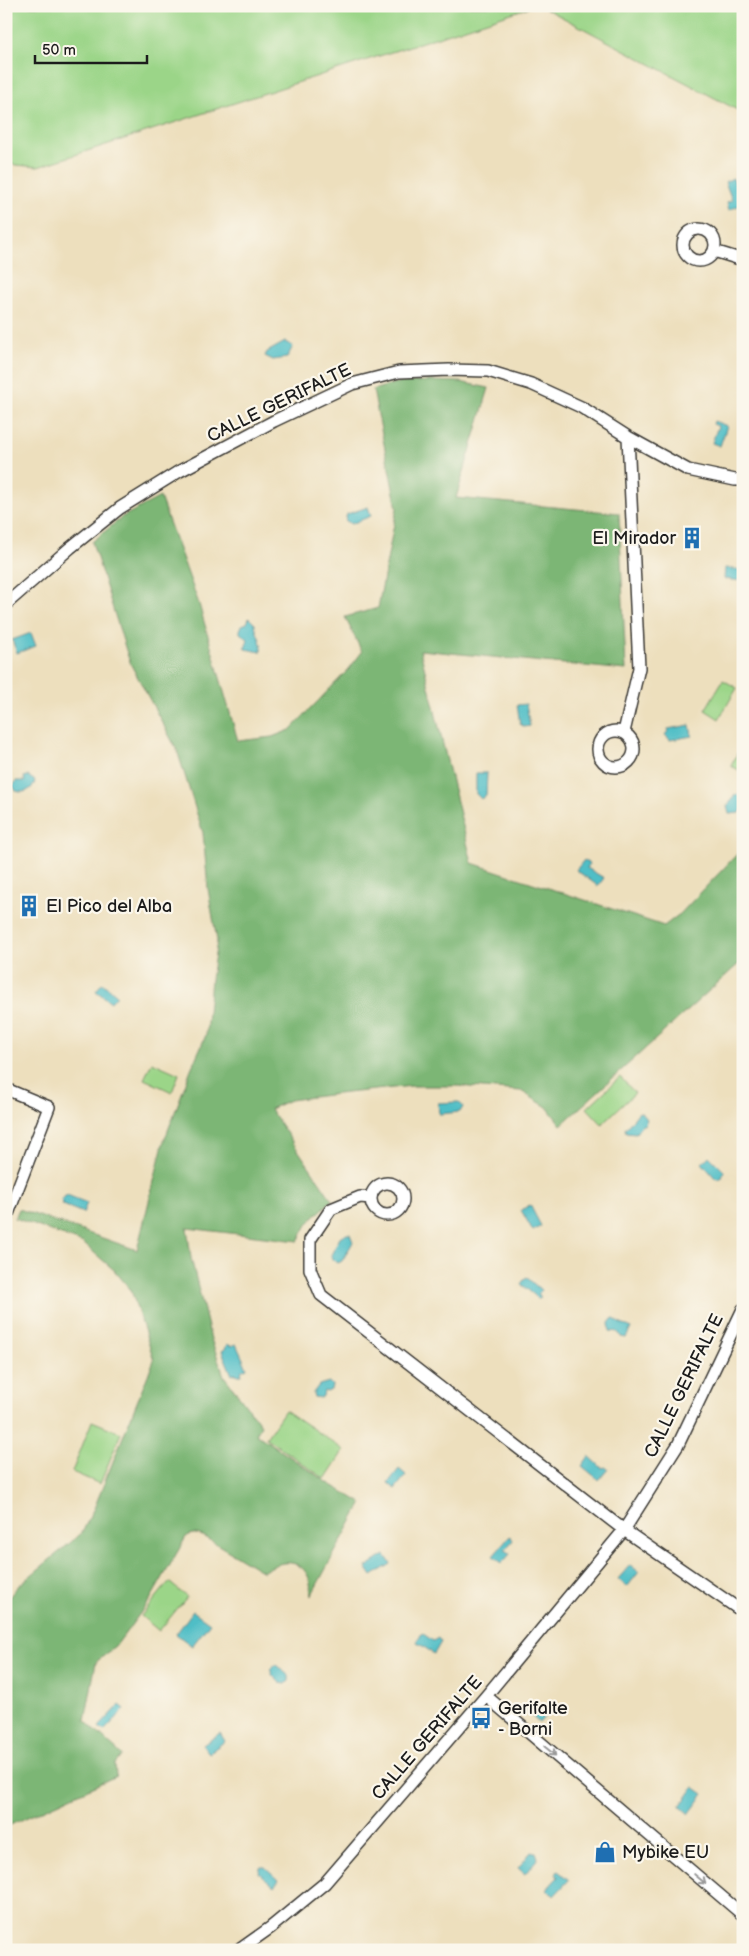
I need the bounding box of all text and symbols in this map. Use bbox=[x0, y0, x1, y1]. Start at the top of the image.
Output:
scale bar bbox=[35, 32, 148, 64]
text: 50 m bbox=[42, 41, 76, 60]
street label: CALLE GERIFALTE bbox=[204, 359, 354, 447]
building icon: El Mirador bbox=[679, 525, 705, 551]
place label: El Mirador bbox=[592, 528, 677, 549]
building icon: El Pico del Alba bbox=[16, 893, 42, 919]
place label: El Pico del Alba bbox=[46, 896, 172, 917]
street label: CALLE GERIFALTE bbox=[640, 1311, 728, 1461]
street label: CALLE GERIFALTE bbox=[367, 1672, 487, 1804]
place label: Gerifalte - Borni bbox=[498, 1698, 568, 1740]
bus stop icon: Gerifalte - Borni bbox=[468, 1705, 494, 1731]
one-way arrow bbox=[543, 1745, 556, 1756]
shop icon: Mybike EU bbox=[592, 1839, 618, 1865]
place label: Mybike EU bbox=[622, 1842, 709, 1863]
one-way arrow bbox=[693, 1873, 706, 1884]

